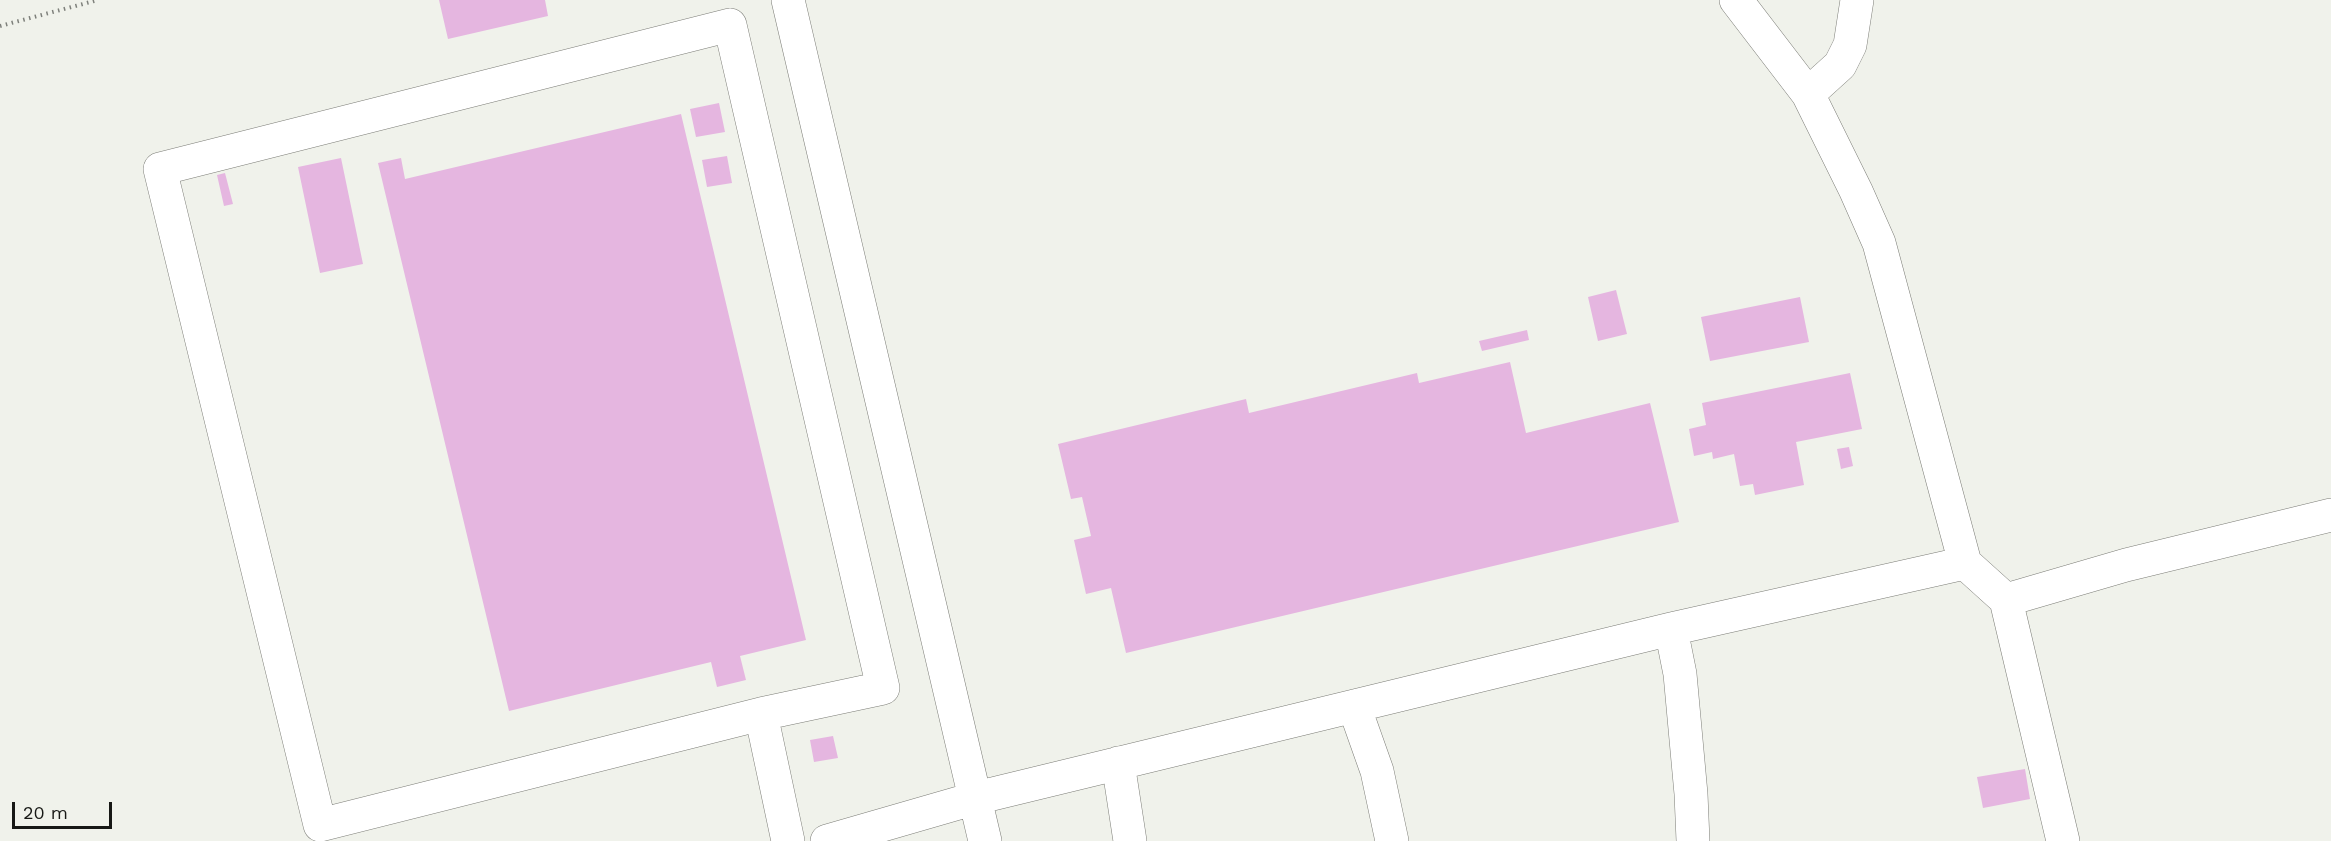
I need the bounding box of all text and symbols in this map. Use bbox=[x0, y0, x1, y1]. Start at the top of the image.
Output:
scale bar bbox=[15, 790, 116, 828]
text: 20 m bbox=[23, 802, 68, 823]

